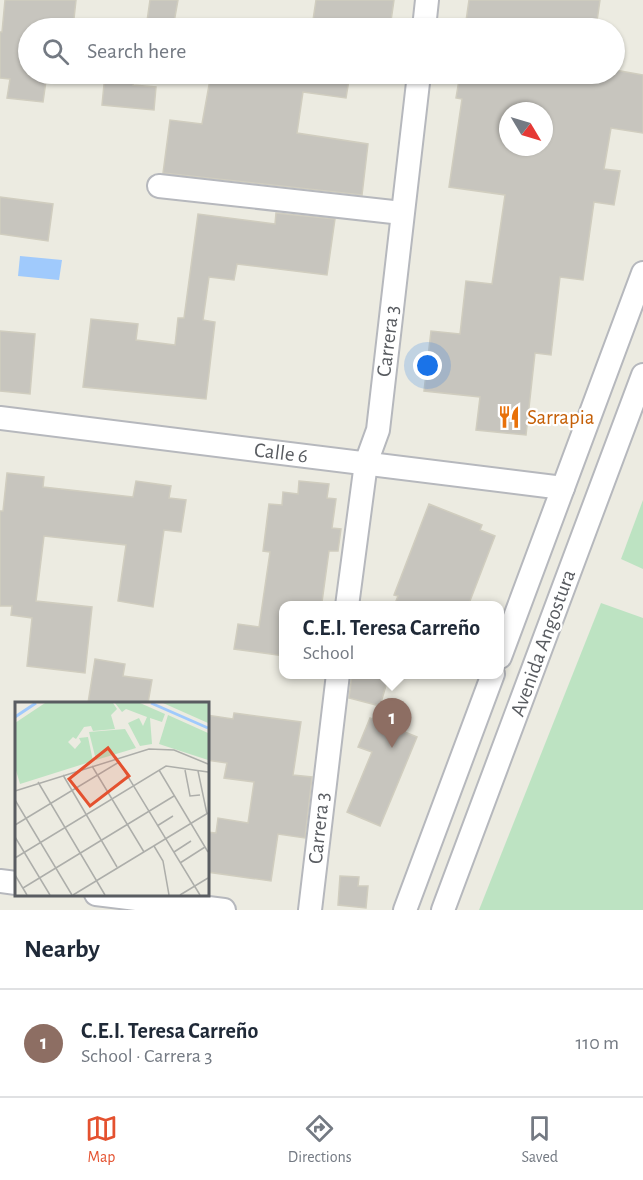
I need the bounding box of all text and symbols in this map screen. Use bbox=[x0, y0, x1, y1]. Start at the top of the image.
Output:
search box bbox=[18, 18, 625, 84]
icon: search bbox=[39, 35, 72, 68]
text: Search here bbox=[87, 40, 186, 62]
north arrow bbox=[499, 102, 553, 156]
street label: Carrera 3 bbox=[373, 304, 403, 378]
your location bbox=[413, 351, 442, 380]
restaurant icon: Sarrapia bbox=[496, 404, 522, 430]
place label: Sarrapia bbox=[527, 407, 595, 428]
street label: Calle 6 bbox=[253, 439, 309, 467]
street label: Avenida Angostura bbox=[507, 567, 579, 719]
popup bbox=[279, 601, 504, 679]
text: C.E.I. Teresa Carreño bbox=[303, 617, 480, 639]
text: School bbox=[303, 643, 355, 663]
pin: 1 bbox=[372, 698, 412, 748]
inset map bbox=[15, 702, 208, 895]
street label: Carrera 3 bbox=[305, 791, 333, 865]
text: Nearby bbox=[24, 936, 100, 962]
text: C.E.I. Teresa Carreño bbox=[81, 1020, 258, 1042]
text: 1 bbox=[40, 1033, 47, 1053]
text: 110 m bbox=[575, 1033, 619, 1053]
text: School · Carrera 3 bbox=[81, 1046, 213, 1066]
tab: Map bbox=[85, 1112, 118, 1167]
tab: Directions bbox=[288, 1112, 352, 1167]
tab: Saved bbox=[521, 1112, 558, 1167]

